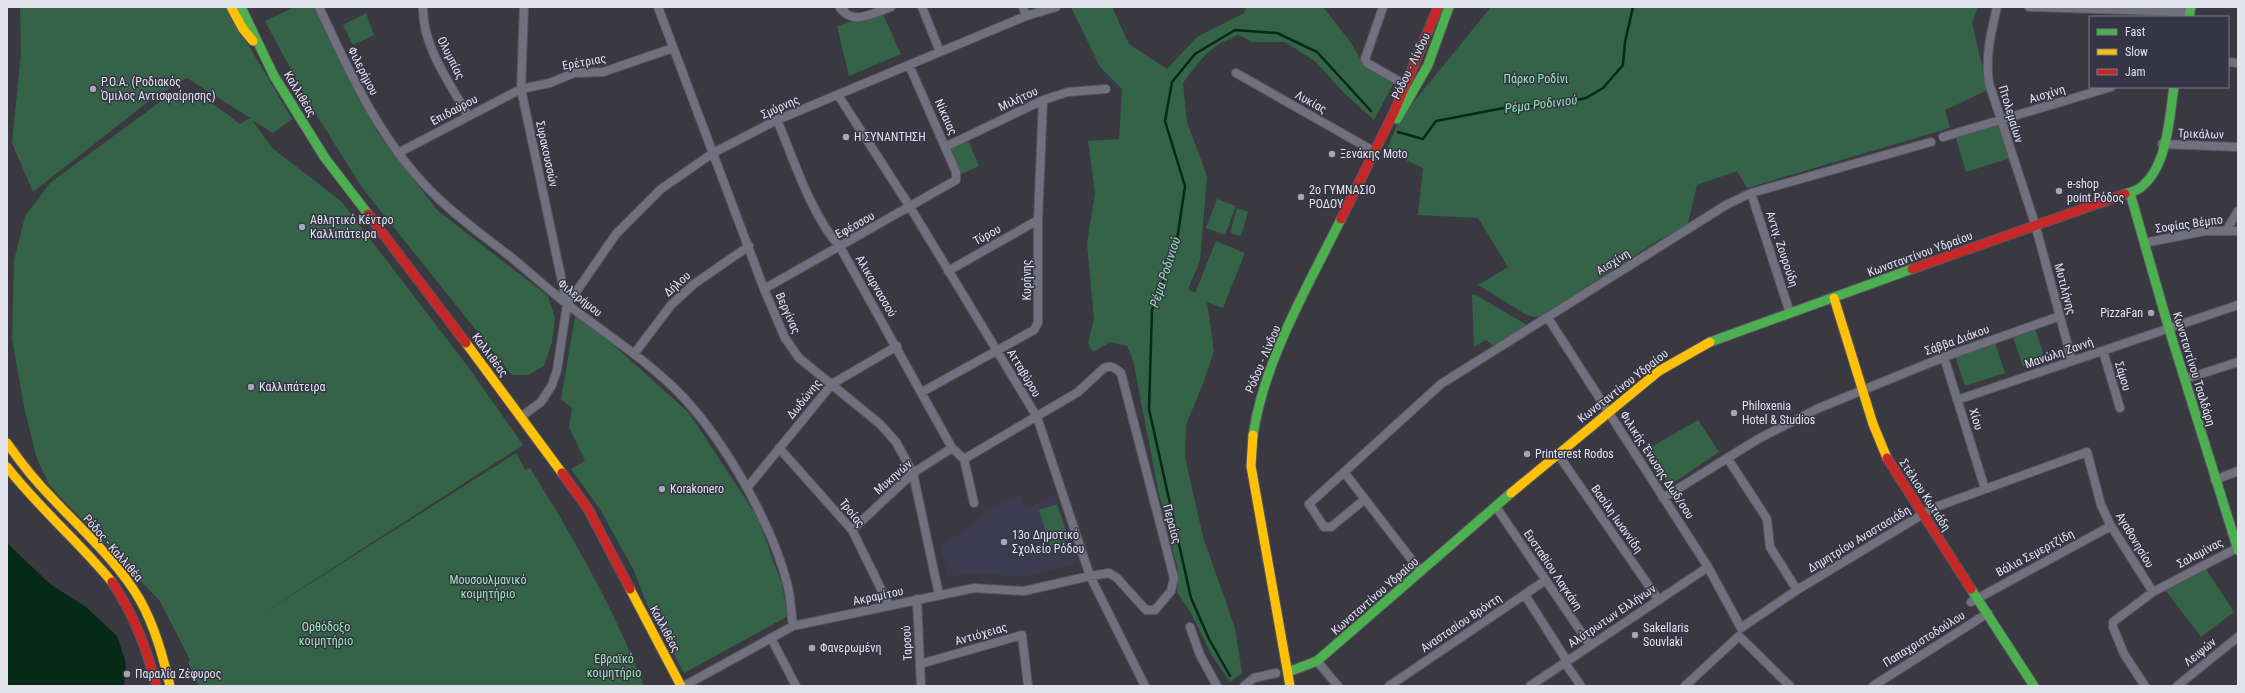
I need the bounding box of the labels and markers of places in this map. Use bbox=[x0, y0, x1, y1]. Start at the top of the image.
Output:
place label: Ρ.Ο.Α. (Ροδιακός Όμιλος Αντισφαίρησης) bbox=[100, 75, 216, 103]
marker: Ρ.Ο.Α. (Ροδιακός Όμιλος Αντισφαίρησης) bbox=[88, 84, 98, 94]
place label: Η ΣΥΝΑΝΤΗΣΗ bbox=[854, 130, 926, 144]
marker: Η ΣΥΝΑΝΤΗΣΗ bbox=[841, 132, 851, 142]
place label: Ξενάκης Moto bbox=[1340, 147, 1408, 161]
marker: Ξενάκης Moto bbox=[1327, 149, 1337, 159]
place label: e-shop point Ρόδος bbox=[2067, 177, 2124, 205]
place label: 2ο ΓΥΜΝΑΣΙΟ ΡΟΔΟΥ bbox=[1309, 183, 1376, 211]
marker: e-shop point Ρόδος bbox=[2054, 186, 2064, 196]
marker: 2ο ΓΥΜΝΑΣΙΟ ΡΟΔΟΥ bbox=[1296, 192, 1306, 202]
place label: Αθλητικό Κέντρο Καλλιπάτειρα bbox=[310, 213, 393, 241]
marker: Αθλητικό Κέντρο Καλλιπάτειρα bbox=[297, 222, 307, 232]
place label: PizzaFan bbox=[2100, 306, 2143, 320]
marker: PizzaFan bbox=[2146, 308, 2156, 318]
place label: Καλλιπάτειρα bbox=[259, 380, 326, 394]
marker: Καλλιπάτειρα bbox=[246, 382, 256, 392]
place label: Philoxenia Hotel & Studios bbox=[1742, 399, 1815, 427]
marker: Philoxenia Hotel & Studios bbox=[1729, 408, 1739, 418]
place label: Printerest Rodos bbox=[1535, 447, 1614, 461]
marker: Printerest Rodos bbox=[1522, 449, 1532, 459]
place label: Korakonero bbox=[670, 482, 724, 496]
marker: Korakonero bbox=[657, 484, 667, 494]
place label: 13ο Δημοτικό Σχολείο Ρόδου bbox=[1012, 528, 1084, 556]
marker: 13ο Δημοτικό Σχολείο Ρόδου bbox=[999, 537, 1009, 547]
place label: Sakellaris Souvlaki bbox=[1643, 621, 1689, 649]
marker: Sakellaris Souvlaki bbox=[1630, 630, 1640, 640]
place label: Φανερωμένη bbox=[820, 641, 881, 655]
marker: Φανερωμένη bbox=[807, 643, 817, 653]
place label: Παραλία Ζέφυρος bbox=[135, 667, 222, 681]
marker: Παραλία Ζέφυρος bbox=[122, 669, 132, 679]

